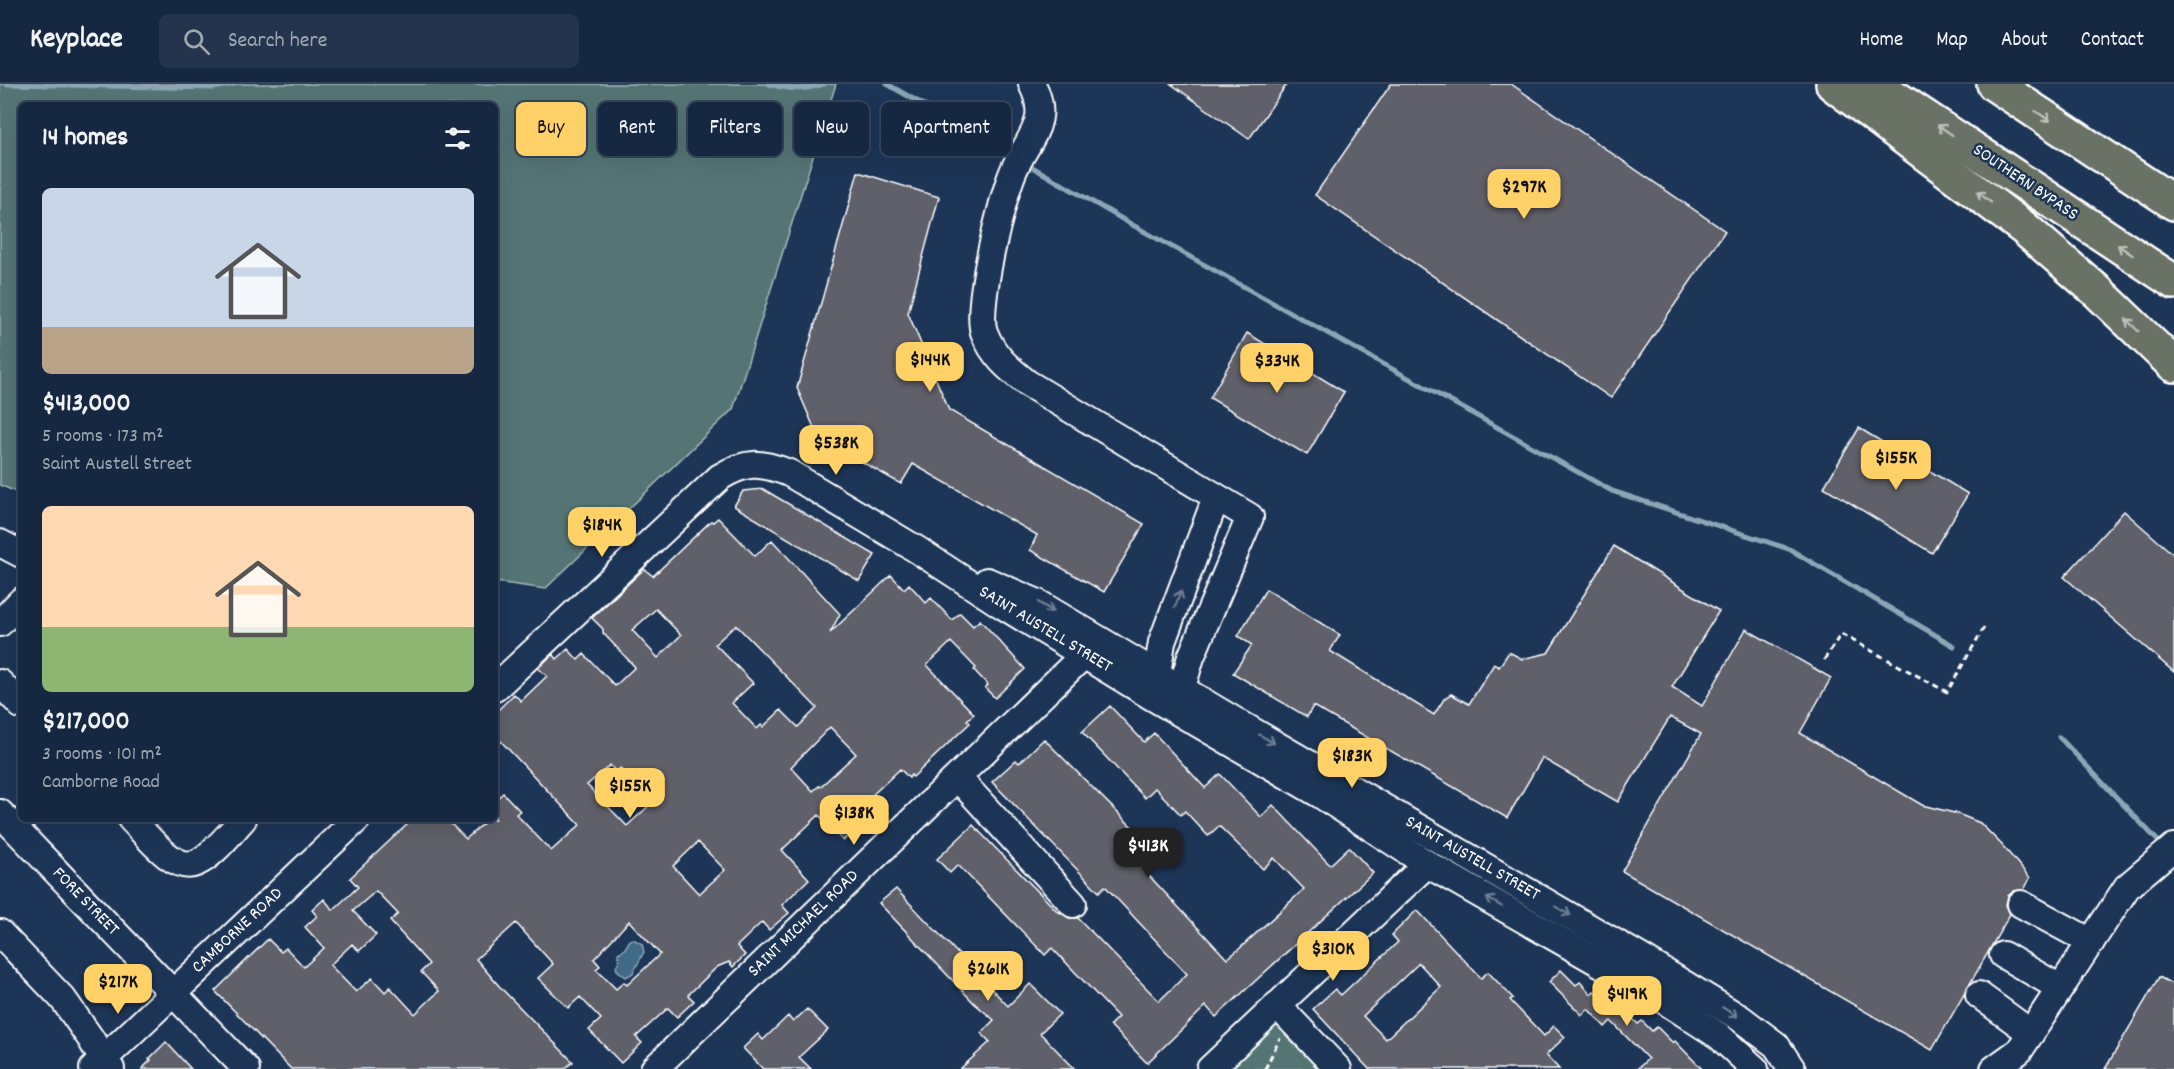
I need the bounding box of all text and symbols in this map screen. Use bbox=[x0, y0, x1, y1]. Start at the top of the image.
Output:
search box bbox=[159, 14, 579, 68]
text: Keyplace bbox=[30, 21, 123, 61]
icon: search bbox=[180, 25, 213, 58]
text: Search here bbox=[228, 26, 327, 57]
text: Home bbox=[1859, 26, 1903, 56]
text: Map bbox=[1936, 26, 1968, 56]
text: About bbox=[2001, 26, 2048, 56]
text: Contact bbox=[2081, 26, 2144, 56]
chip: Buy bbox=[516, 102, 586, 156]
chip: Rent bbox=[598, 102, 676, 156]
chip: Filters bbox=[688, 102, 782, 156]
chip: New bbox=[794, 102, 869, 156]
chip: Apartment bbox=[881, 102, 1011, 156]
one-way arrow bbox=[2034, 111, 2051, 123]
text: 14 homes bbox=[42, 120, 128, 157]
icon: filters bbox=[441, 122, 474, 155]
one-way arrow bbox=[1937, 124, 1954, 137]
street label: SOUTHERN BYPASS bbox=[1967, 138, 2083, 228]
pin: $297K bbox=[1482, 169, 1566, 220]
text: $297K bbox=[1502, 174, 1546, 202]
one-way arrow bbox=[1977, 190, 1993, 203]
icon: home bbox=[204, 227, 312, 335]
one-way arrow bbox=[2118, 244, 2134, 256]
one-way arrow bbox=[2124, 317, 2139, 332]
pin: $144K bbox=[888, 342, 972, 393]
pin: $334K bbox=[1235, 343, 1319, 394]
text: $144K bbox=[910, 347, 950, 375]
text: $334K bbox=[1254, 348, 1300, 376]
text: $413,000 bbox=[42, 386, 131, 423]
text: 5 rooms · 173 m² bbox=[42, 423, 163, 451]
pin: $538K bbox=[794, 425, 878, 476]
text: $538K bbox=[813, 430, 859, 458]
pin: $155K bbox=[1854, 440, 1938, 491]
text: $155K bbox=[1875, 445, 1917, 473]
text: Saint Austell Street bbox=[42, 451, 192, 479]
pin: $184K bbox=[560, 507, 644, 558]
text: $184K bbox=[582, 512, 622, 540]
icon: home bbox=[204, 545, 312, 653]
street label: SAINT AUSTELL STREET bbox=[974, 580, 1116, 680]
one-way arrow bbox=[1173, 590, 1184, 609]
one-way arrow bbox=[1037, 602, 1054, 614]
text: $217,000 bbox=[42, 704, 130, 741]
one-way arrow bbox=[1258, 734, 1275, 746]
pin: $183K bbox=[1310, 738, 1394, 789]
text: 3 rooms · 101 m² bbox=[42, 741, 162, 769]
text: $183K bbox=[1332, 743, 1372, 771]
pin: $155K bbox=[588, 768, 672, 819]
text: Camborne Road bbox=[42, 769, 160, 797]
text: $155K bbox=[609, 773, 651, 801]
pin: $138K bbox=[812, 795, 896, 846]
text: $138K bbox=[834, 800, 874, 828]
street label: SAINT AUSTELL STREET bbox=[1400, 810, 1544, 908]
pin: $413K bbox=[1106, 828, 1190, 879]
text: $413K bbox=[1128, 833, 1168, 861]
street label: FORE STREET bbox=[46, 862, 124, 942]
street label: SAINT MICHAEL ROAD bbox=[743, 864, 865, 984]
street label: CAMBORNE ROAD bbox=[187, 882, 289, 980]
one-way arrow bbox=[1486, 896, 1503, 908]
one-way arrow bbox=[1554, 906, 1571, 918]
pin: $310K bbox=[1291, 931, 1375, 982]
text: $310K bbox=[1311, 936, 1355, 964]
pin: $261K bbox=[946, 951, 1030, 1002]
text: $261K bbox=[967, 956, 1009, 984]
pin: $217K bbox=[76, 964, 160, 1015]
text: $217K bbox=[98, 969, 138, 997]
pin: $419K bbox=[1585, 976, 1669, 1027]
text: $419K bbox=[1606, 981, 1648, 1009]
one-way arrow bbox=[1721, 1007, 1738, 1019]

